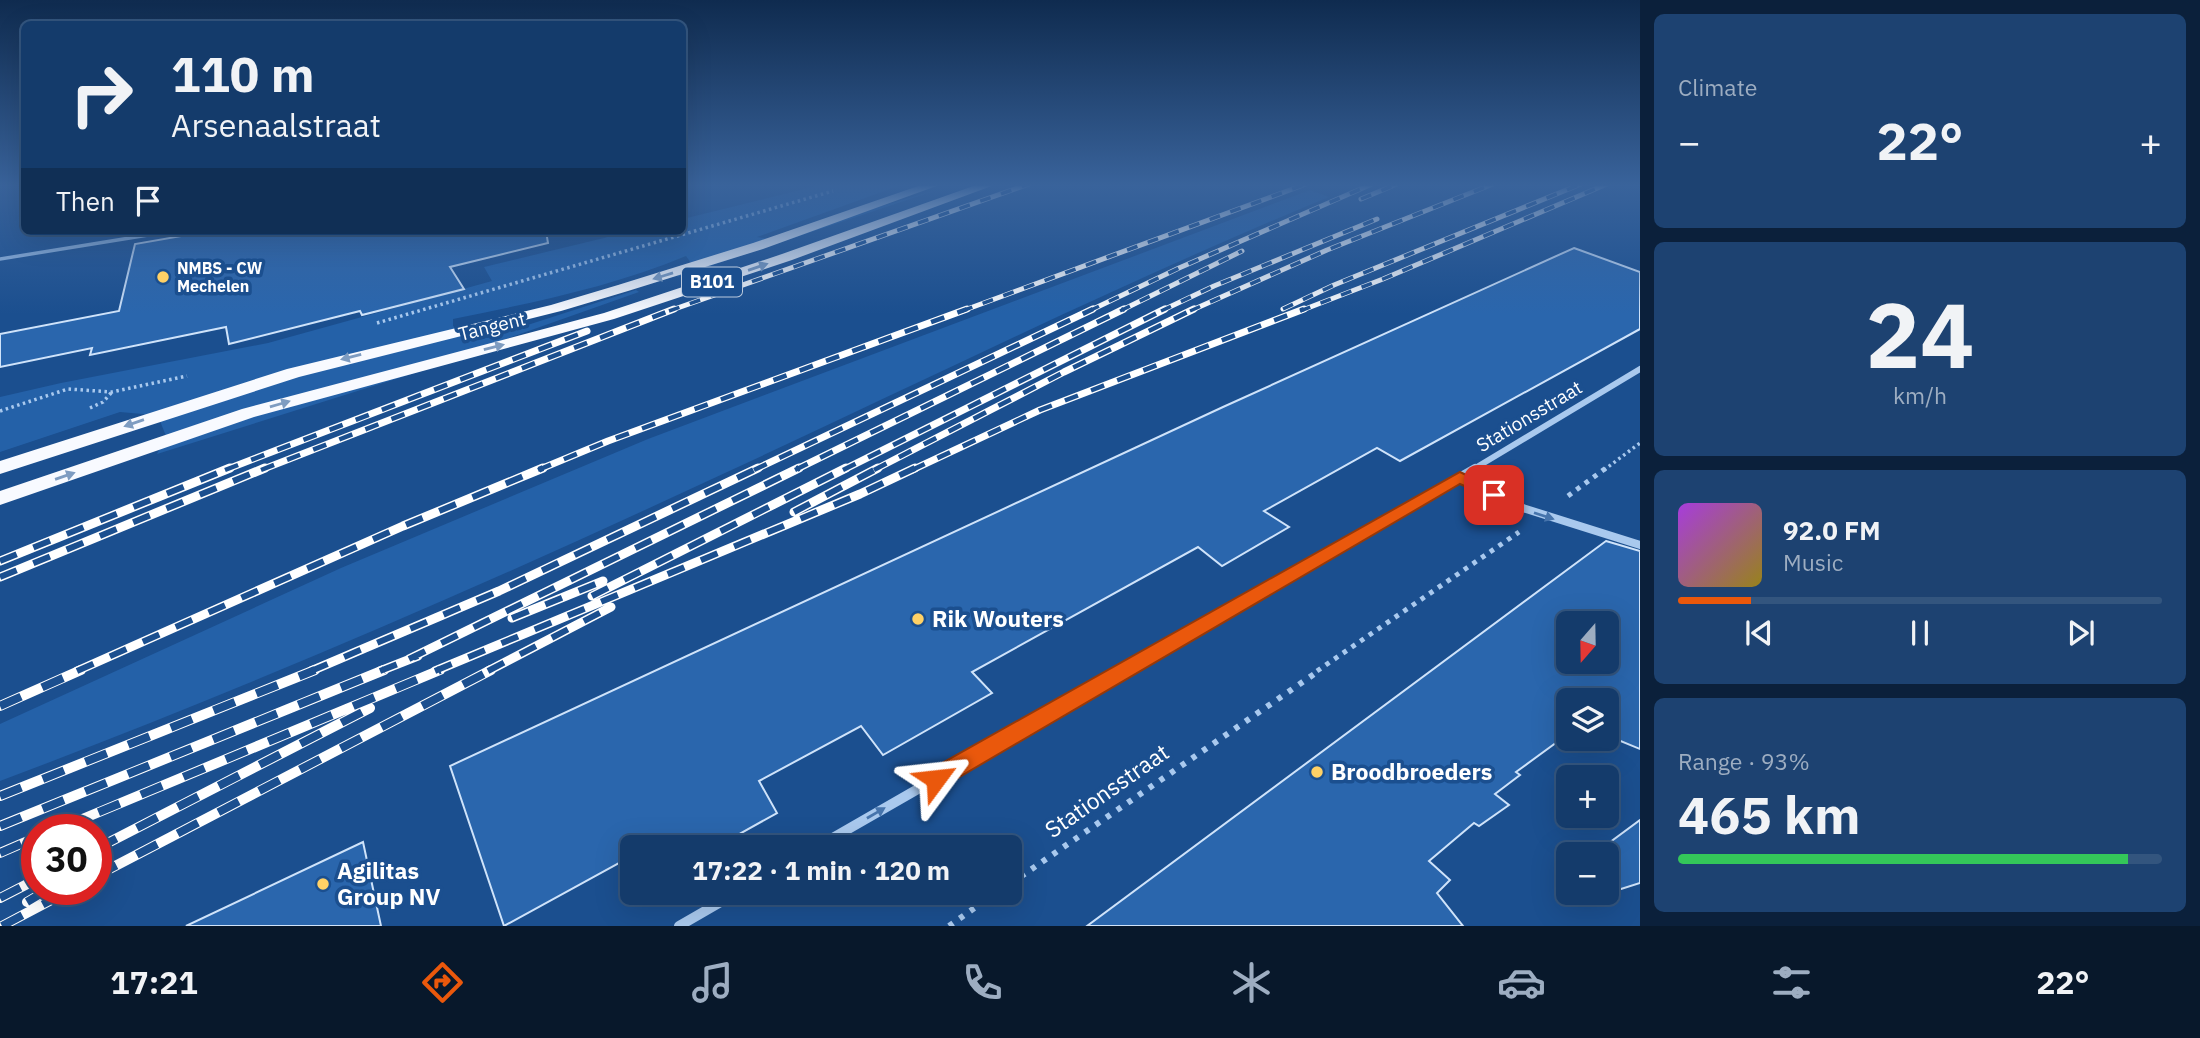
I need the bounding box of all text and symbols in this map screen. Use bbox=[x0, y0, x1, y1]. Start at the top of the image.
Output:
text: 110 m bbox=[171, 42, 315, 105]
icon: right bbox=[56, 49, 147, 140]
text: Climate bbox=[1678, 72, 1757, 102]
text: Arsenaalstraat bbox=[171, 104, 381, 146]
text: 22° bbox=[1877, 107, 1963, 174]
text: − bbox=[1678, 117, 1701, 166]
text: + bbox=[2139, 117, 2162, 166]
icon: arrive bbox=[129, 182, 167, 220]
text: Then bbox=[56, 184, 115, 218]
place label: NMBS - CW Mechelen bbox=[177, 258, 263, 296]
one-way arrow bbox=[748, 261, 769, 272]
road number: B101 bbox=[682, 268, 742, 296]
marker: NMBS - CW Mechelen bbox=[155, 269, 171, 285]
one-way arrow bbox=[652, 271, 673, 282]
text: 24 bbox=[1865, 275, 1975, 393]
street label: Tangent bbox=[456, 306, 528, 346]
one-way arrow bbox=[483, 341, 505, 352]
one-way arrow bbox=[340, 352, 362, 363]
street label: Stationsstraat bbox=[1472, 375, 1586, 457]
text: km/h bbox=[1893, 380, 1947, 410]
one-way arrow bbox=[270, 398, 292, 409]
one-way arrow bbox=[123, 418, 144, 429]
pin bbox=[1464, 465, 1524, 525]
one-way arrow bbox=[54, 470, 75, 481]
icon: arrive bbox=[1475, 476, 1513, 514]
one-way arrow bbox=[1534, 511, 1555, 521]
text: 92.0 FM bbox=[1783, 513, 1881, 547]
text: Music bbox=[1783, 547, 1843, 577]
place label: Rik Wouters bbox=[932, 603, 1064, 633]
marker: Rik Wouters bbox=[910, 611, 926, 627]
north arrow bbox=[1556, 611, 1619, 674]
map controls bbox=[1556, 611, 1619, 905]
icon: previous bbox=[1740, 614, 1778, 652]
icon: pause bbox=[1901, 614, 1939, 652]
icon: next bbox=[2062, 614, 2100, 652]
button: layers bbox=[1556, 688, 1619, 751]
street label: Stationsstraat bbox=[1039, 736, 1174, 844]
position arrow bbox=[899, 742, 973, 816]
text: Range · 93% bbox=[1678, 746, 1810, 776]
place label: Broodbroeders bbox=[1331, 756, 1492, 786]
marker: Broodbroeders bbox=[1309, 764, 1325, 780]
button: + bbox=[1556, 765, 1619, 828]
text: 465 km bbox=[1678, 781, 1860, 848]
one-way arrow bbox=[866, 807, 886, 819]
speed limit sign: 30 bbox=[21, 814, 112, 905]
button: − bbox=[1556, 842, 1619, 905]
text: 17:22 · 1 min · 120 m bbox=[692, 853, 950, 887]
place label: Agilitas Group NV bbox=[337, 855, 440, 911]
marker: Agilitas Group NV bbox=[315, 876, 331, 892]
icon: directions bbox=[418, 958, 467, 1007]
icon: music bbox=[688, 958, 737, 1007]
icon: phone bbox=[958, 958, 1007, 1007]
icon: climate bbox=[1227, 958, 1276, 1007]
icon: car bbox=[1497, 958, 1546, 1007]
icon: filters bbox=[1767, 958, 1816, 1007]
text: 17:21 bbox=[110, 961, 198, 1003]
text: 22° bbox=[2036, 961, 2090, 1003]

